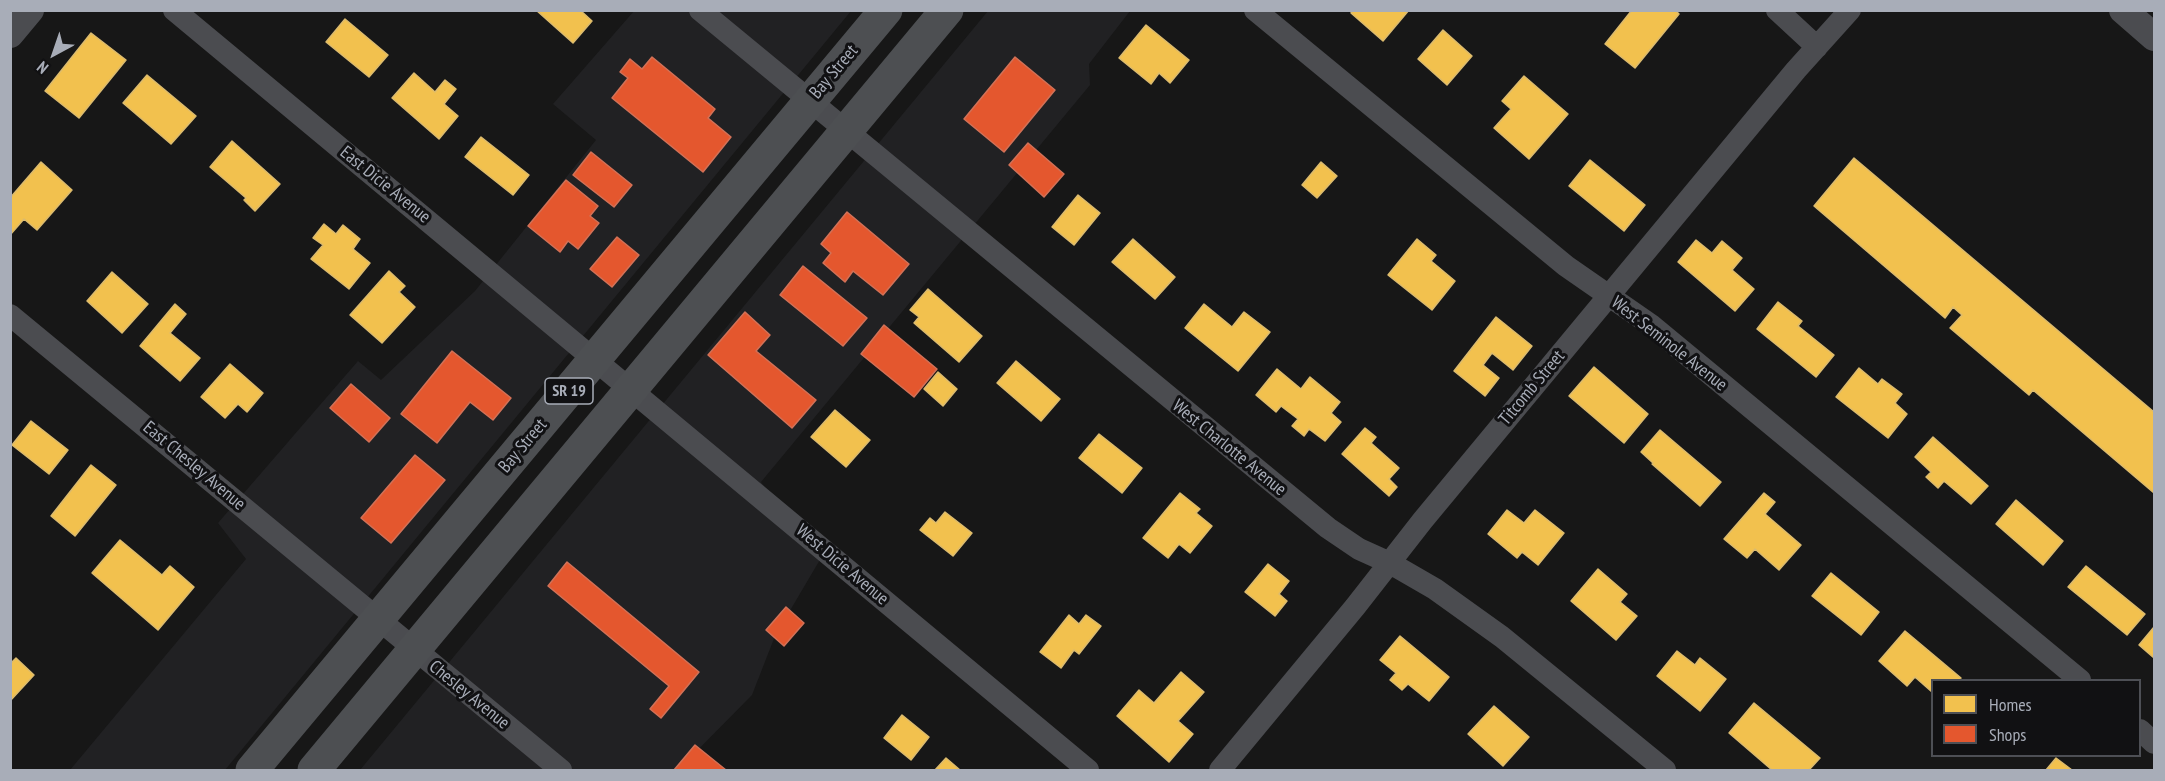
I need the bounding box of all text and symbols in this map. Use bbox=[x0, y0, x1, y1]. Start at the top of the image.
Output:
north arrow bbox=[24, 24, 84, 84]
street label: Bay Street bbox=[805, 41, 863, 103]
text: N bbox=[33, 57, 52, 78]
street label: East Dicie Avenue bbox=[335, 142, 435, 228]
street label: West Seminole Avenue bbox=[1607, 292, 1731, 396]
street label: Titcomb Street bbox=[1494, 346, 1570, 430]
road number: SR 19 bbox=[545, 378, 593, 404]
street label: West Charlotte Avenue bbox=[1168, 395, 1290, 501]
street label: Bay Street bbox=[494, 415, 552, 477]
street label: East Chesley Avenue bbox=[138, 417, 250, 515]
street label: West Dicie Avenue bbox=[791, 520, 893, 610]
street label: Chesley Avenue bbox=[424, 656, 514, 734]
legend bbox=[1931, 679, 2141, 757]
text: Homes bbox=[1989, 693, 2032, 716]
text: Shops bbox=[1989, 723, 2026, 746]

